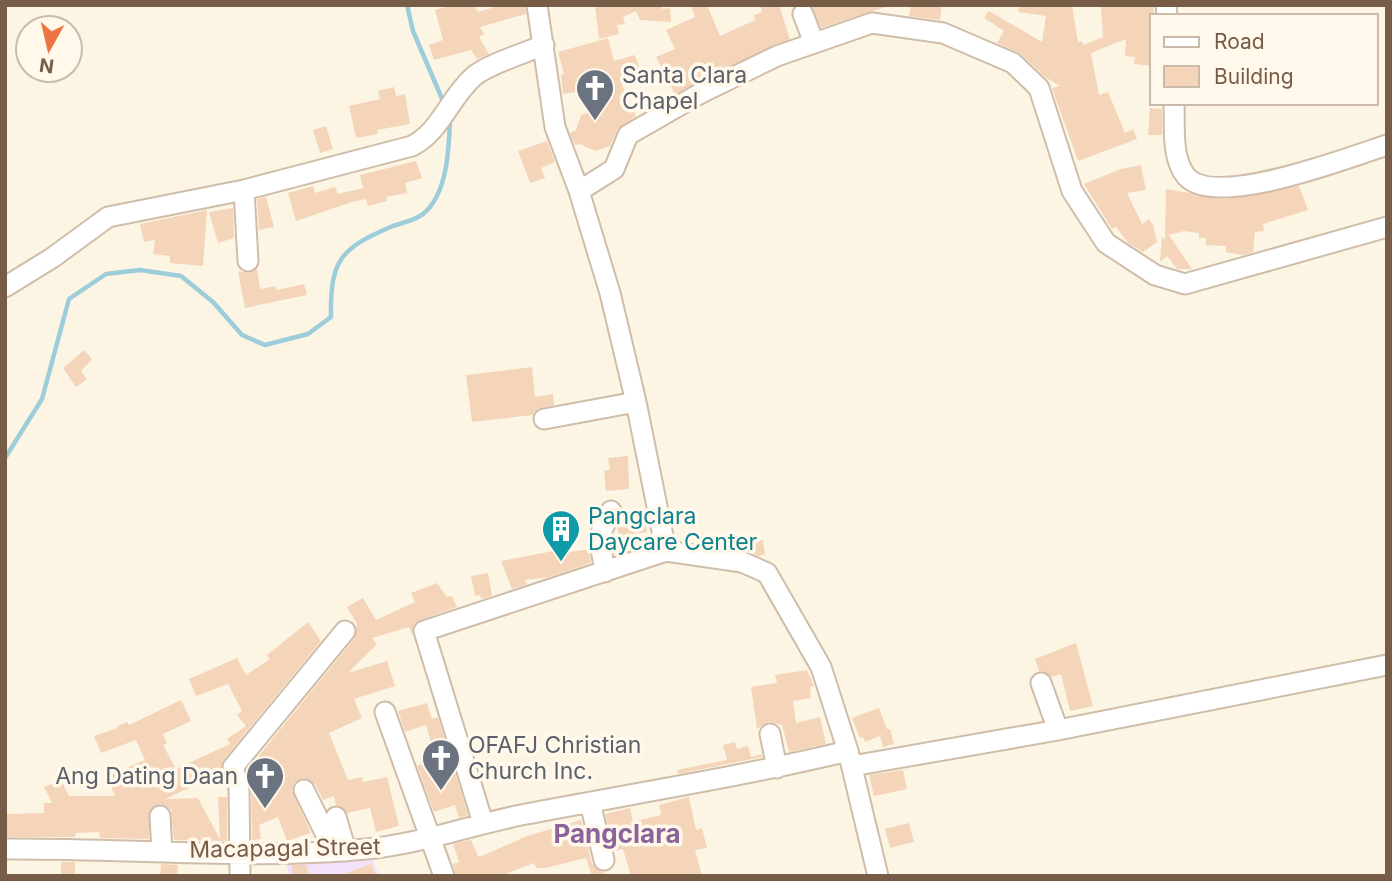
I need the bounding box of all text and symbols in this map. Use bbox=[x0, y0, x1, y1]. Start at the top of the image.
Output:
north arrow bbox=[14, 14, 84, 84]
legend bbox=[1150, 14, 1378, 105]
text: Road bbox=[1214, 29, 1265, 54]
text: N bbox=[38, 53, 55, 78]
place label: Santa Clara Chapel bbox=[622, 61, 747, 115]
text: Building bbox=[1214, 64, 1294, 89]
church icon: Santa Clara Chapel bbox=[574, 67, 616, 122]
place label: Pangclara Daycare Center bbox=[588, 502, 758, 556]
building icon: Pangclara Daycare Center bbox=[540, 508, 582, 563]
place label: OFAFJ Christian Church Inc. bbox=[468, 731, 641, 785]
church icon: OFAFJ Christian Church Inc. bbox=[420, 737, 462, 792]
church icon: Ang Dating Daan bbox=[244, 755, 286, 810]
place label: Ang Dating Daan bbox=[55, 762, 238, 790]
district label: Pangclara bbox=[554, 818, 681, 849]
street label: Macapagal Street bbox=[189, 832, 381, 864]

